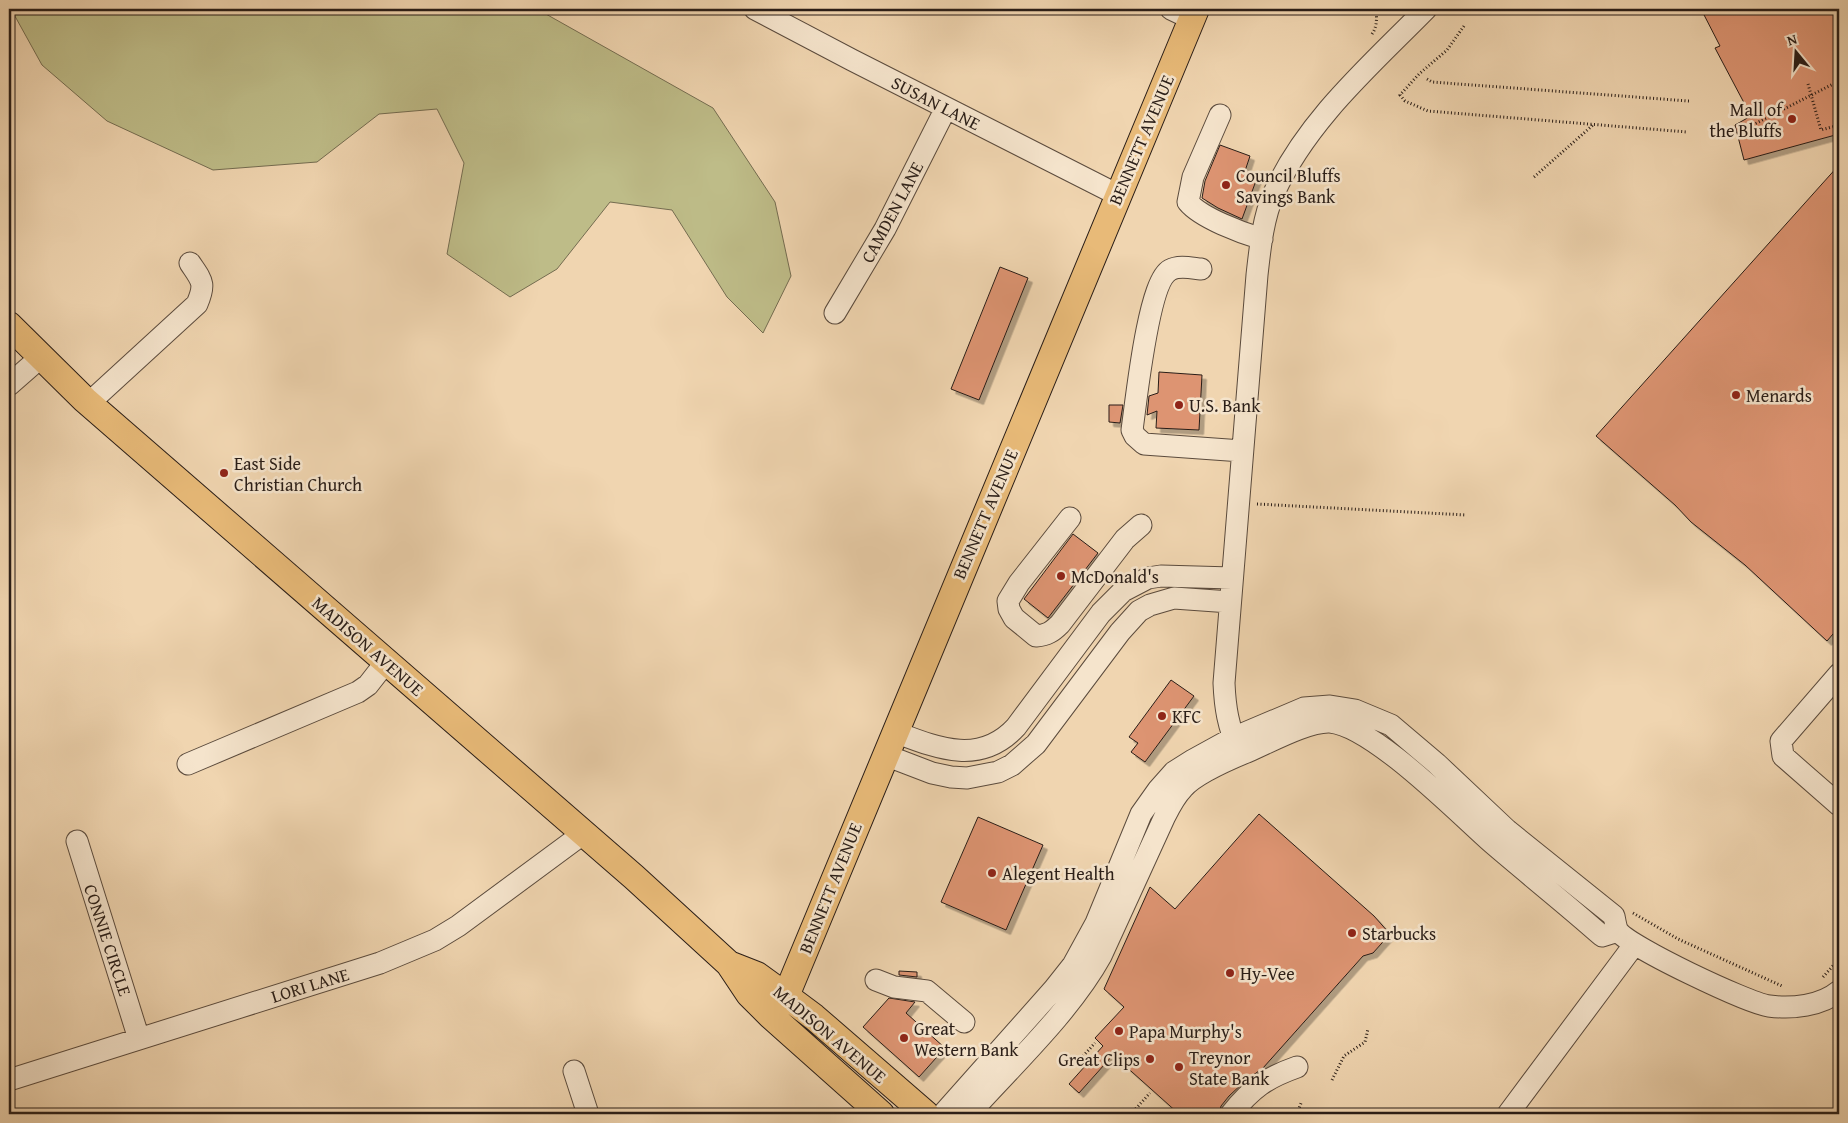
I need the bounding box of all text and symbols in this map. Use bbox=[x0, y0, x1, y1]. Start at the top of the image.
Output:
north arrow bbox=[1770, 28, 1820, 78]
text: N bbox=[1784, 28, 1800, 51]
street label: SUSAN LANE bbox=[887, 69, 985, 137]
street label: BENNETT AVENUE bbox=[1101, 71, 1181, 209]
place label: Mall of the Bluffs bbox=[1709, 96, 1784, 144]
marker: Mall of the Bluffs bbox=[1786, 113, 1798, 125]
street label: CAMDEN LANE bbox=[854, 157, 930, 267]
place label: Council Bluffs Savings Bank bbox=[1236, 162, 1341, 210]
marker: Council Bluffs Savings Bank bbox=[1220, 179, 1232, 191]
place label: Menards bbox=[1746, 382, 1812, 409]
marker: Menards bbox=[1730, 389, 1742, 401]
place label: U.S. Bank bbox=[1189, 392, 1261, 419]
marker: U.S. Bank bbox=[1173, 399, 1185, 411]
street label: BENNETT AVENUE bbox=[945, 445, 1025, 583]
place label: East Side Christian Church bbox=[234, 450, 362, 498]
marker: East Side Christian Church bbox=[218, 467, 230, 479]
place label: McDonald's bbox=[1071, 563, 1159, 590]
marker: McDonald's bbox=[1055, 570, 1067, 582]
street label: MADISON AVENUE bbox=[306, 590, 430, 702]
place label: KFC bbox=[1172, 703, 1201, 730]
marker: KFC bbox=[1156, 710, 1168, 722]
street label: BENNETT AVENUE bbox=[791, 818, 869, 958]
place label: Alegent Health bbox=[1002, 860, 1115, 887]
marker: Alegent Health bbox=[986, 867, 998, 879]
street label: CONNIE CIRCLE bbox=[77, 881, 139, 999]
place label: Starbucks bbox=[1362, 920, 1436, 947]
marker: Starbucks bbox=[1346, 927, 1358, 939]
street label: LORI LANE bbox=[268, 960, 352, 1010]
place label: Hy-Vee bbox=[1240, 960, 1295, 987]
marker: Hy-Vee bbox=[1224, 967, 1236, 979]
street label: MADISON AVENUE bbox=[767, 978, 893, 1090]
place label: Great Western Bank bbox=[914, 1015, 1019, 1063]
place label: Papa Murphy's bbox=[1129, 1018, 1242, 1045]
marker: Papa Murphy's bbox=[1113, 1025, 1125, 1037]
marker: Great Western Bank bbox=[898, 1032, 910, 1044]
place label: Treynor State Bank bbox=[1189, 1044, 1270, 1092]
place label: Great Clips bbox=[1058, 1046, 1140, 1073]
marker: Great Clips bbox=[1144, 1053, 1156, 1065]
marker: Treynor State Bank bbox=[1173, 1061, 1185, 1073]

